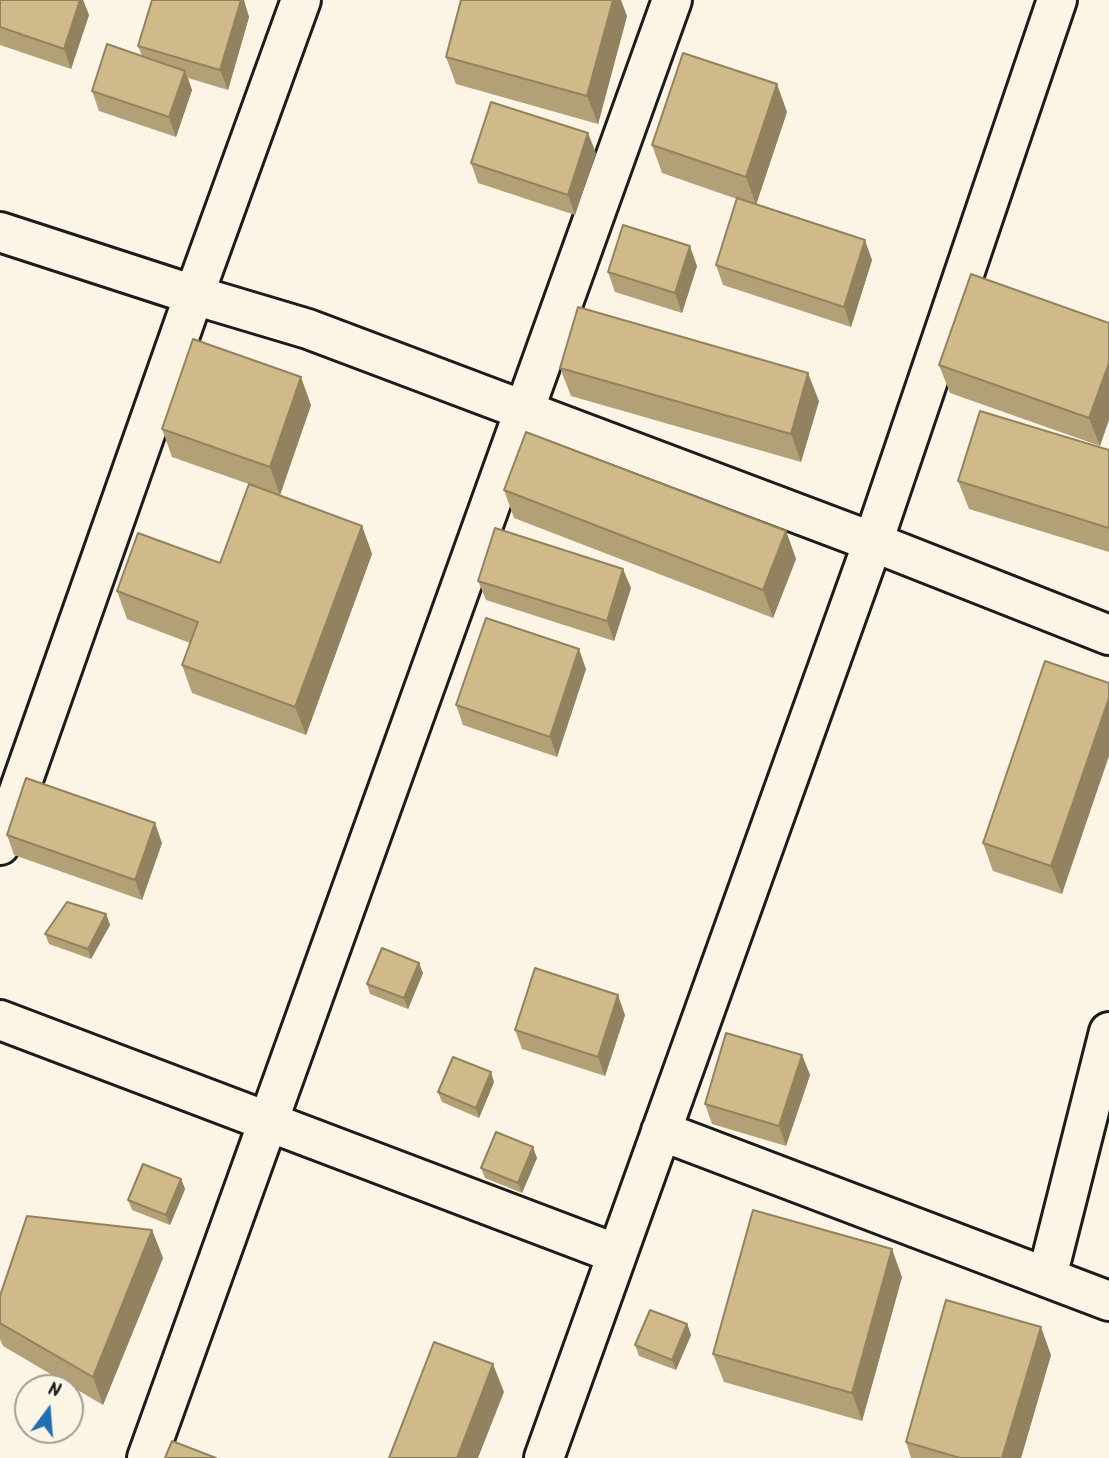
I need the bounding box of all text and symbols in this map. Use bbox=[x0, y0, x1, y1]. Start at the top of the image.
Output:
north arrow bbox=[14, 1374, 84, 1444]
text: N bbox=[44, 1375, 64, 1407]

